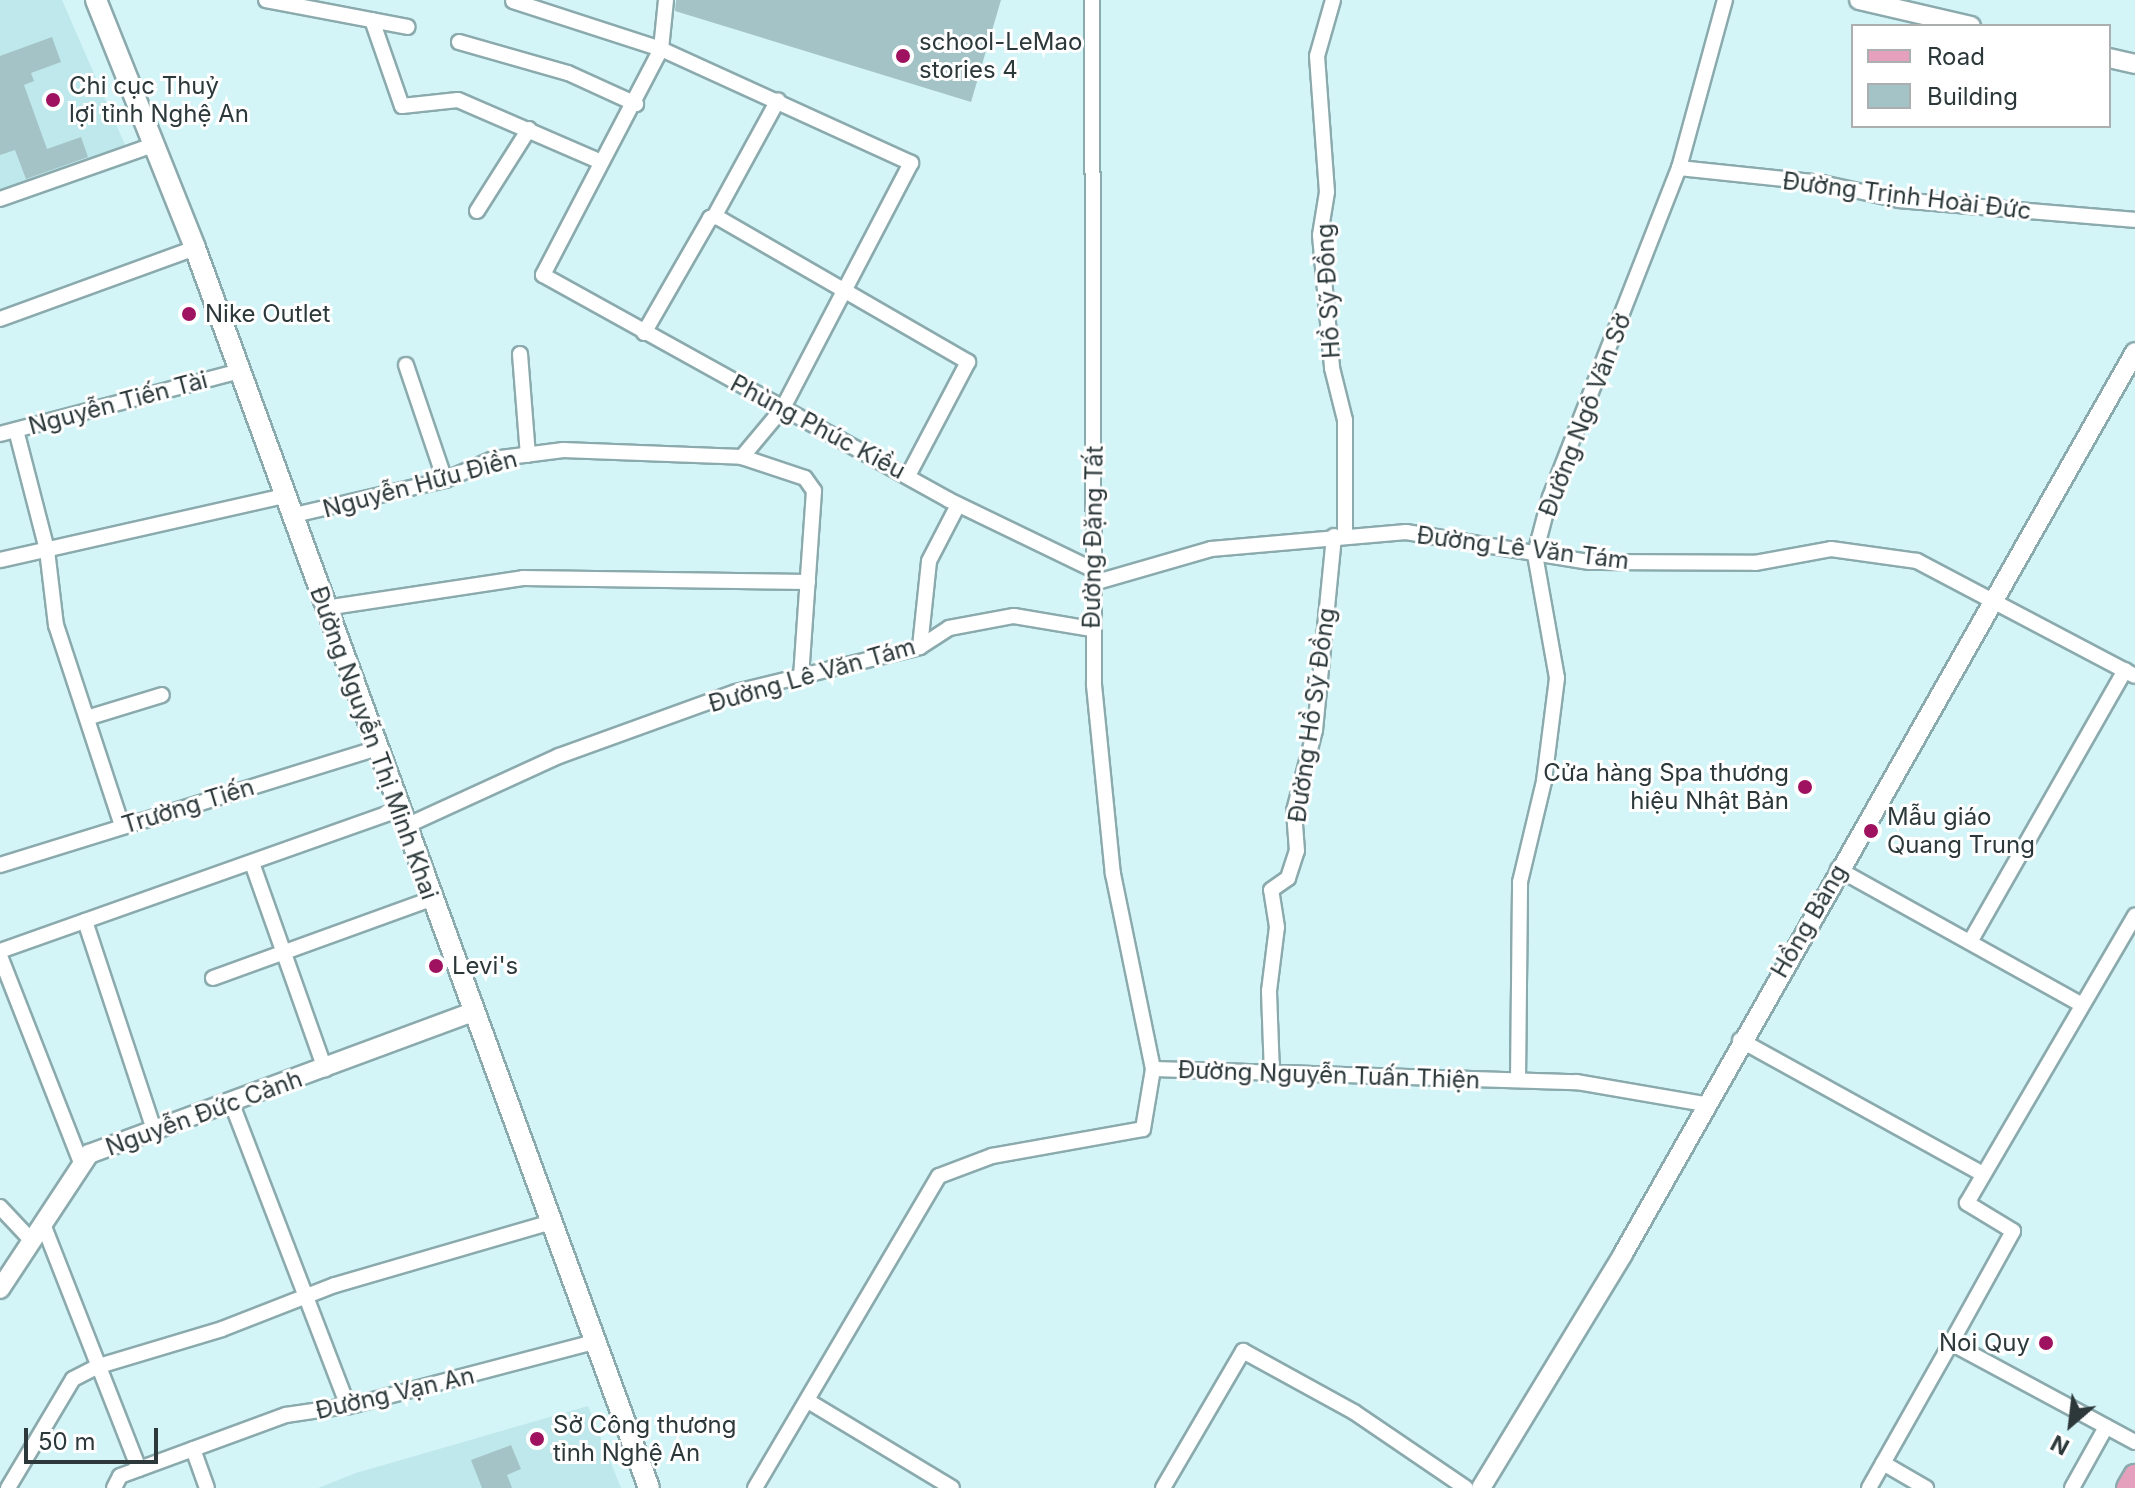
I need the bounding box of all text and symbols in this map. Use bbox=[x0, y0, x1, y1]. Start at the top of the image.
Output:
legend bbox=[1851, 24, 2111, 128]
place label: school-LeMao stories 4 bbox=[919, 28, 1082, 84]
text: Road bbox=[1927, 42, 1985, 71]
marker: school-LeMao stories 4 bbox=[894, 47, 912, 65]
place label: Chi cục Thuỷ lợi tỉnh Nghệ An bbox=[69, 72, 249, 128]
text: Building bbox=[1927, 82, 2018, 111]
marker: Chi cục Thuỷ lợi tỉnh Nghệ An bbox=[44, 91, 62, 109]
street label: Đường Trịnh Hoài Đức bbox=[1781, 166, 2033, 226]
street label: Hồ Sỹ Đồng bbox=[1310, 223, 1346, 359]
place label: Nike Outlet bbox=[205, 300, 330, 328]
marker: Nike Outlet bbox=[180, 305, 198, 323]
street label: Đường Ngô Văn Sở bbox=[1533, 310, 1637, 520]
street label: Nguyễn Tiến Tài bbox=[25, 365, 211, 441]
street label: Phùng Phúc Kiều bbox=[726, 369, 910, 485]
street label: Nguyễn Hữu Điền bbox=[320, 444, 520, 524]
street label: Đường Đặng Tất bbox=[1077, 445, 1109, 629]
street label: Đường Lê Văn Tám bbox=[1415, 521, 1631, 575]
street label: Đường Nguyễn Thị Minh Khai bbox=[304, 583, 444, 903]
street label: Đường Hồ Sỹ Đồng bbox=[1283, 606, 1341, 824]
street label: Đường Lê Văn Tám bbox=[705, 632, 919, 718]
place label: Cửa hàng Spa thương hiệu Nhật Bản bbox=[1543, 759, 1789, 815]
street label: Trường Tiến bbox=[118, 772, 258, 840]
marker: Cửa hàng Spa thương hiệu Nhật Bản bbox=[1796, 778, 1814, 796]
place label: Mẫu giáo Quang Trung bbox=[1887, 803, 2035, 859]
marker: Mẫu giáo Quang Trung bbox=[1862, 822, 1880, 840]
street label: Hồng Bàng bbox=[1765, 859, 1853, 983]
place label: Levi's bbox=[452, 952, 518, 980]
marker: Levi's bbox=[427, 957, 445, 975]
street label: Đường Nguyễn Tuấn Thiện bbox=[1177, 1055, 1481, 1095]
street label: Nguyễn Đức Cảnh bbox=[102, 1064, 306, 1162]
place label: Noi Quy bbox=[1939, 1329, 2030, 1357]
marker: Noi Quy bbox=[2037, 1334, 2055, 1352]
street label: Đường Vạn An bbox=[313, 1361, 477, 1425]
north arrow bbox=[2031, 1384, 2111, 1464]
place label: Sở Công thương tỉnh Nghệ An bbox=[553, 1411, 736, 1467]
scale bar bbox=[28, 1412, 162, 1462]
text: 50 m bbox=[38, 1427, 96, 1456]
marker: Sở Công thương tỉnh Nghệ An bbox=[528, 1430, 546, 1448]
text: N bbox=[2046, 1430, 2073, 1461]

